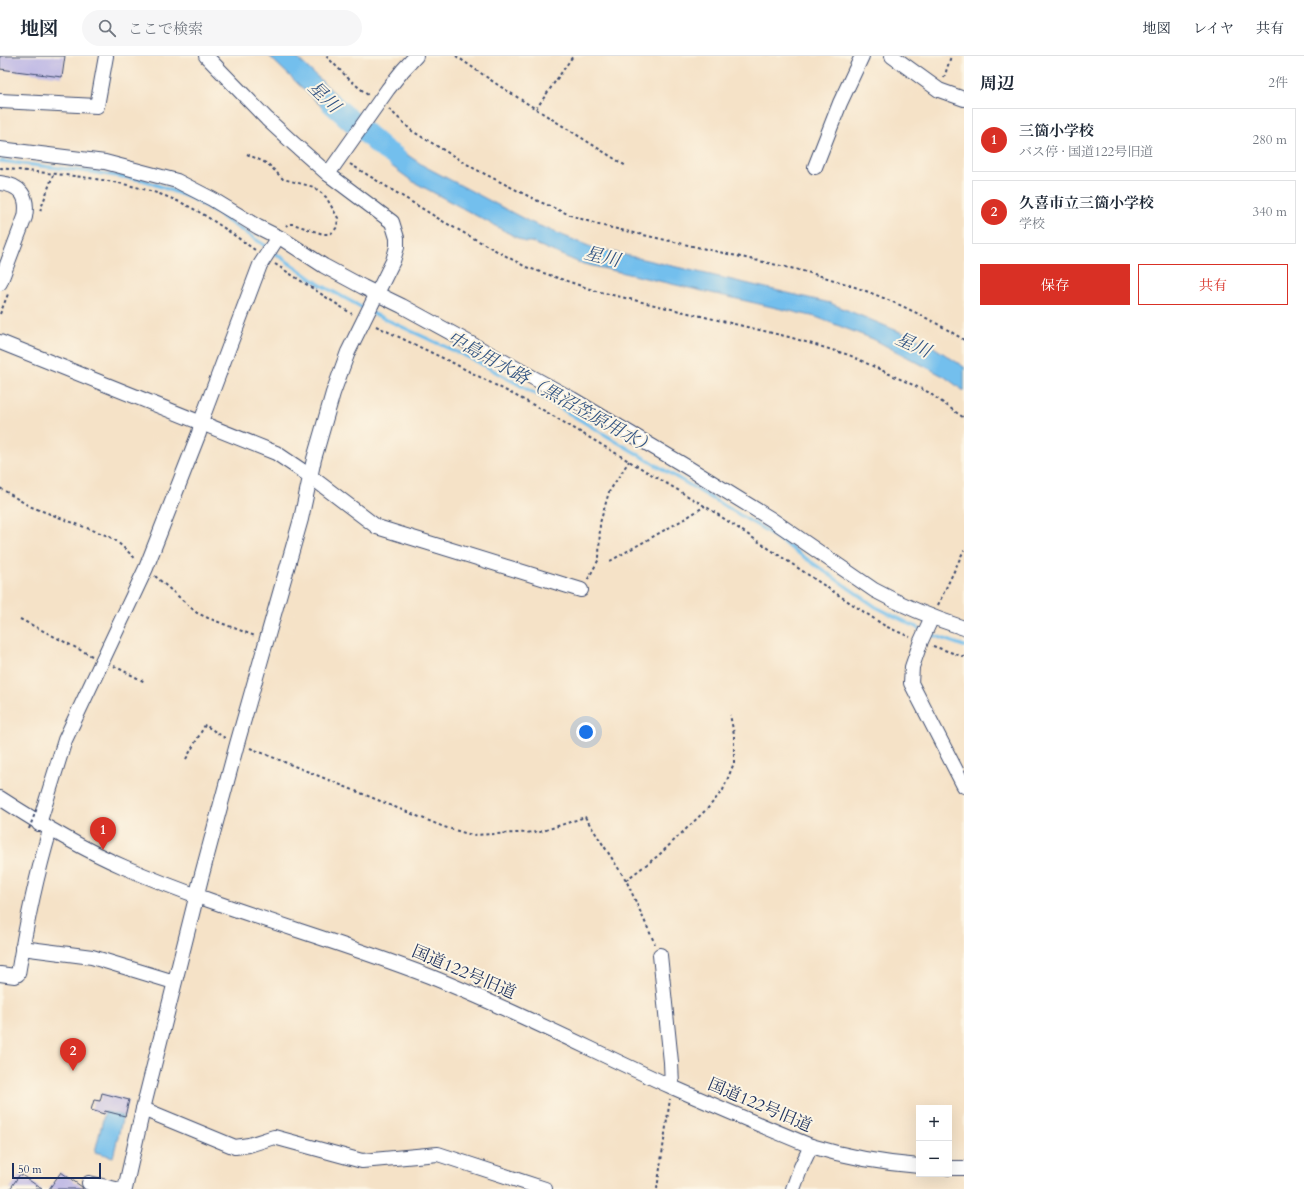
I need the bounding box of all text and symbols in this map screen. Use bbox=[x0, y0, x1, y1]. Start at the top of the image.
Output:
search box bbox=[82, 10, 362, 46]
text: 地図 bbox=[20, 16, 58, 42]
icon: search bbox=[96, 17, 118, 39]
text: ここで検索 bbox=[128, 19, 203, 39]
text: 地図 bbox=[1143, 19, 1171, 38]
text: レイヤ bbox=[1193, 19, 1234, 38]
text: 共有 bbox=[1256, 19, 1284, 38]
text: 周辺 bbox=[980, 72, 1014, 95]
text: 2件 bbox=[1268, 74, 1288, 92]
water label: 星川 bbox=[302, 76, 347, 120]
text: 三箇小学校 bbox=[1019, 121, 1094, 141]
text: 1 bbox=[991, 131, 997, 149]
text: 280 m bbox=[1253, 131, 1287, 149]
text: バス停 · 国道122号旧道 bbox=[1019, 143, 1153, 161]
text: 久喜市立三箇小学校 bbox=[1019, 193, 1154, 213]
text: 2 bbox=[991, 203, 997, 221]
text: 340 m bbox=[1253, 203, 1287, 221]
text: 学校 bbox=[1019, 215, 1045, 233]
water label: 星川 bbox=[582, 241, 624, 274]
button: 保存 bbox=[980, 264, 1130, 305]
button: 共有 bbox=[1138, 264, 1288, 305]
water label: 中島用水路（黒沼笠原用水） bbox=[443, 325, 659, 461]
water label: 星川 bbox=[891, 326, 936, 365]
your location bbox=[576, 722, 596, 742]
pin: 1 bbox=[90, 817, 116, 850]
street label: 国道122号旧道 bbox=[408, 940, 520, 1004]
pin: 2 bbox=[60, 1038, 86, 1071]
street label: 国道122号旧道 bbox=[704, 1073, 816, 1137]
map controls bbox=[916, 1105, 952, 1177]
button: + bbox=[916, 1105, 952, 1141]
button: − bbox=[916, 1141, 952, 1177]
scale bar bbox=[12, 1161, 101, 1180]
text: 50 m bbox=[18, 1162, 42, 1177]

